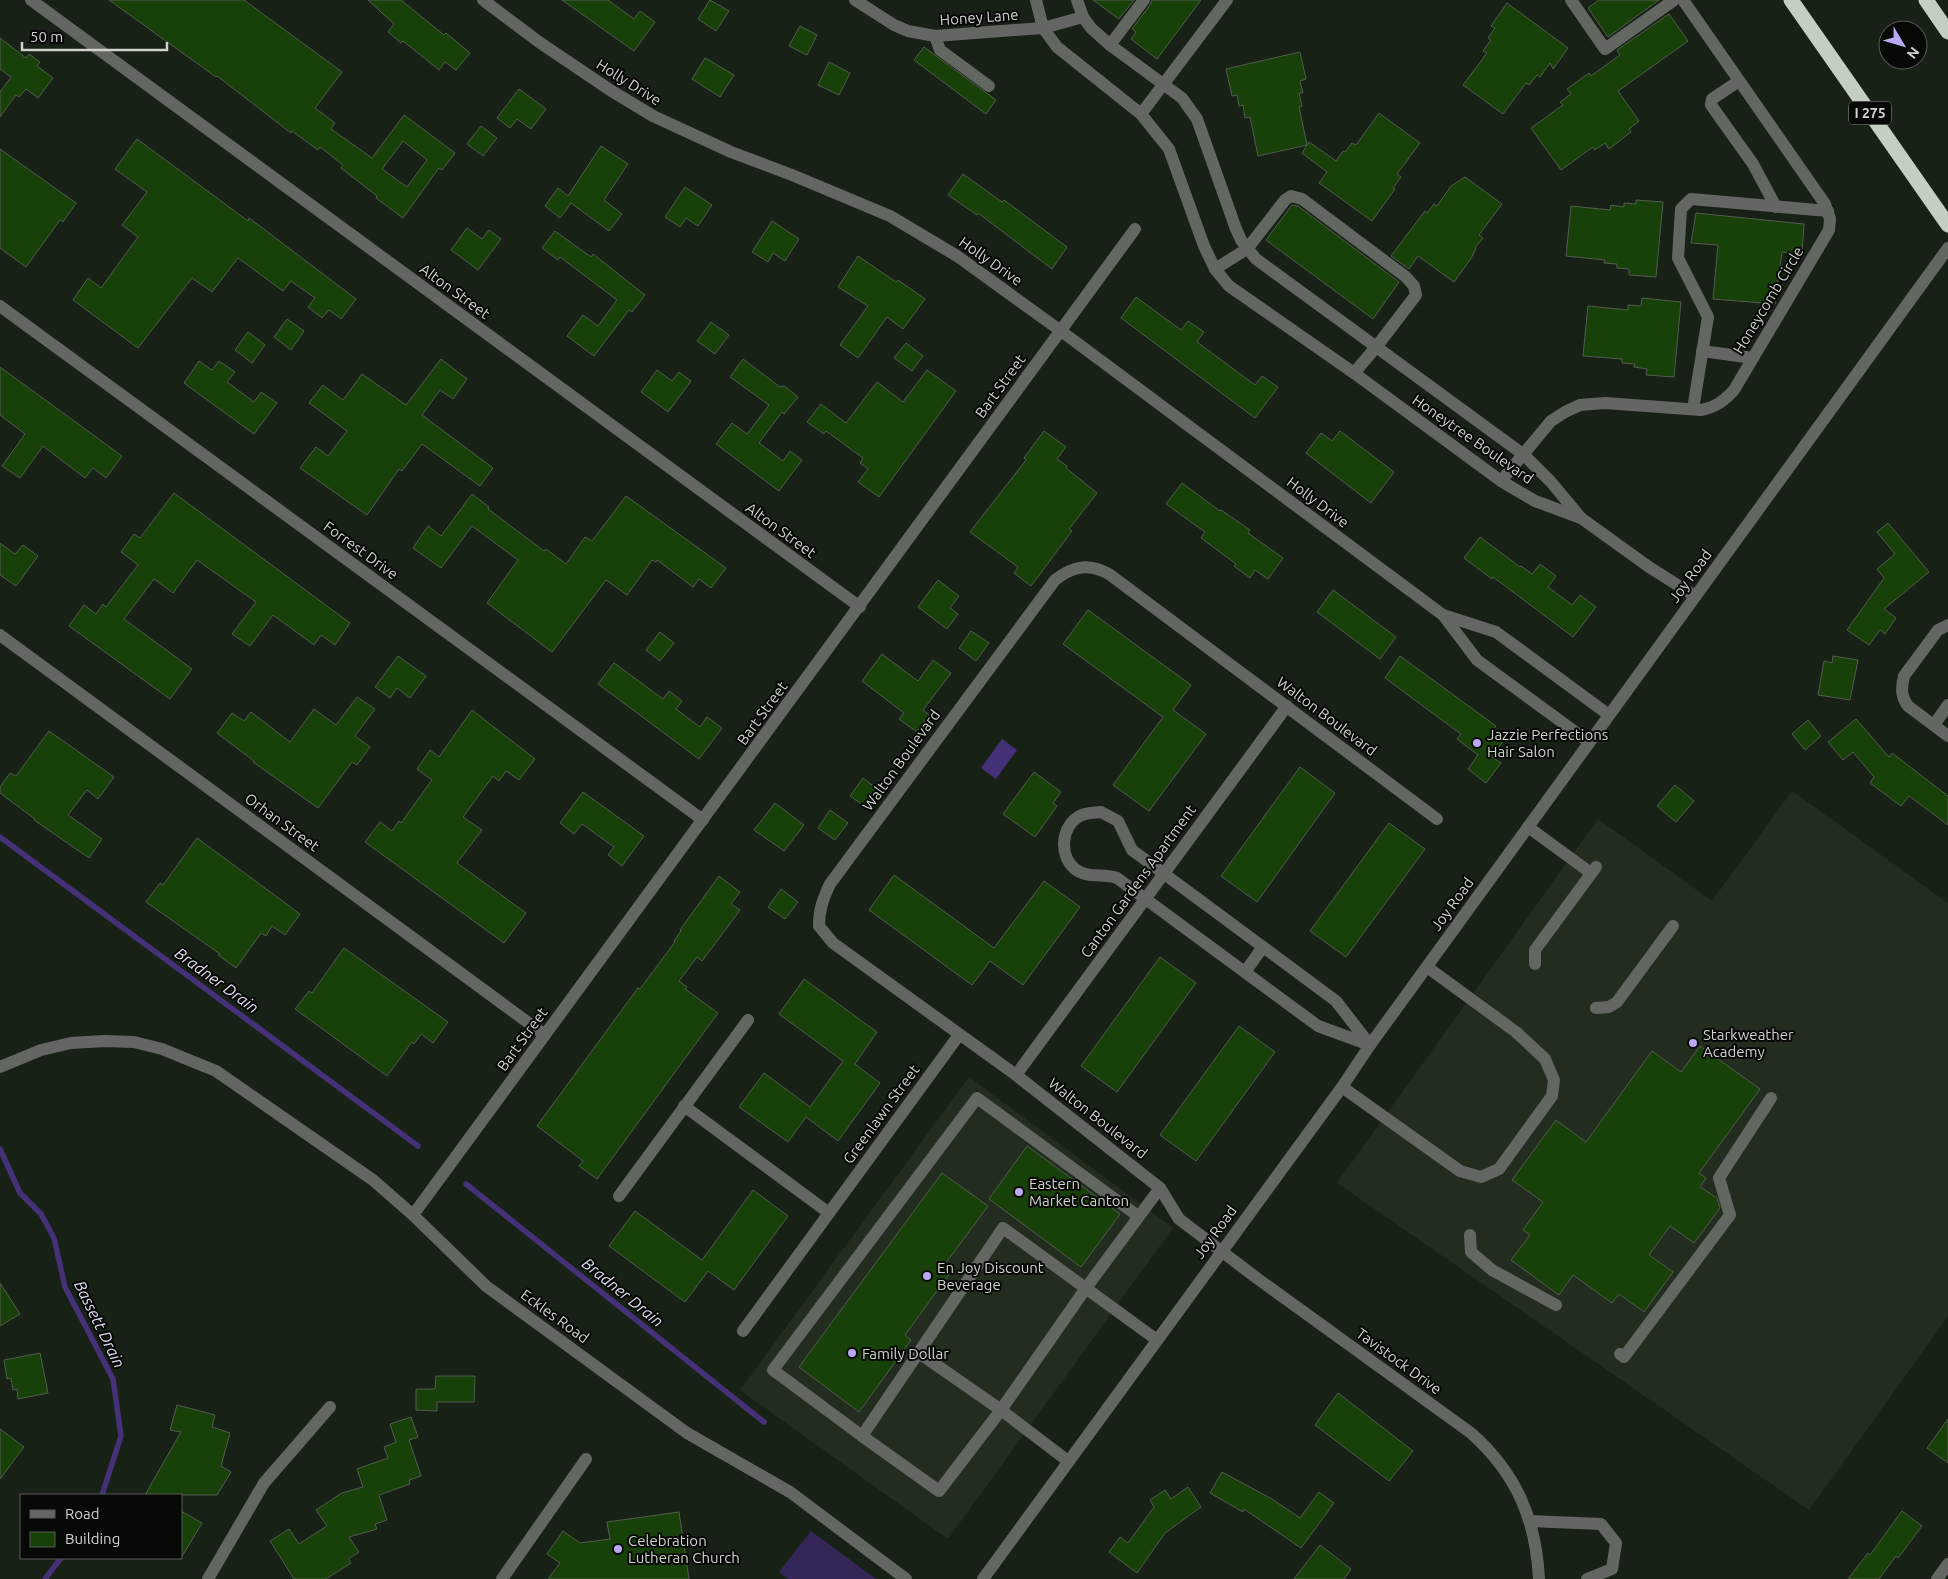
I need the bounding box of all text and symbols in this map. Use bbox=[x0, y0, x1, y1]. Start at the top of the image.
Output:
street label: Honey Lane bbox=[939, 6, 1019, 28]
scale bar bbox=[22, 20, 168, 52]
north arrow bbox=[1878, 20, 1928, 70]
text: 50 m bbox=[30, 28, 63, 45]
text: N bbox=[1904, 44, 1923, 62]
street label: Holly Drive bbox=[593, 55, 665, 109]
road number: I 275 bbox=[1849, 102, 1891, 125]
street label: Holly Drive bbox=[956, 233, 1026, 289]
street label: Honeycomb Circle bbox=[1729, 243, 1807, 357]
street label: Alton Street bbox=[417, 260, 493, 322]
street label: Bart Street bbox=[971, 351, 1029, 421]
street label: Honeytree Boulevard bbox=[1409, 391, 1537, 487]
street label: Holly Drive bbox=[1284, 473, 1352, 531]
street label: Alton Street bbox=[743, 499, 819, 561]
street label: Forrest Drive bbox=[321, 517, 401, 583]
street label: Joy Road bbox=[1665, 546, 1715, 606]
street label: Walton Boulevard bbox=[1274, 673, 1380, 759]
street label: Bart Street bbox=[733, 678, 791, 748]
street label: Walton Boulevard bbox=[859, 706, 943, 814]
place label: Jazzie Perfections Hair Salon bbox=[1487, 726, 1608, 760]
marker: Jazzie Perfections Hair Salon bbox=[1471, 737, 1483, 749]
street label: Orhan Street bbox=[242, 789, 322, 855]
street label: Canton Gardens Apartment bbox=[1077, 801, 1199, 961]
street label: Joy Road bbox=[1427, 874, 1477, 934]
water label: Bradner Drain bbox=[172, 944, 262, 1016]
street label: Bart Street bbox=[493, 1004, 551, 1074]
place label: Starkweather Academy bbox=[1703, 1026, 1794, 1060]
marker: Starkweather Academy bbox=[1687, 1037, 1699, 1049]
street label: Greenlawn Street bbox=[839, 1061, 923, 1167]
street label: Walton Boulevard bbox=[1045, 1074, 1151, 1162]
place label: Eastern Market Canton bbox=[1029, 1175, 1129, 1209]
marker: Eastern Market Canton bbox=[1013, 1186, 1025, 1198]
street label: Joy Road bbox=[1190, 1202, 1240, 1262]
water label: Bradner Drain bbox=[579, 1254, 667, 1330]
place label: En Joy Discount Beverage bbox=[937, 1259, 1044, 1293]
marker: En Joy Discount Beverage bbox=[921, 1270, 933, 1282]
water label: Bassett Drain bbox=[71, 1277, 129, 1371]
street label: Eckles Road bbox=[518, 1286, 592, 1346]
street label: Tavistock Drive bbox=[1353, 1324, 1445, 1398]
place label: Family Dollar bbox=[862, 1345, 949, 1362]
marker: Family Dollar bbox=[846, 1347, 858, 1359]
legend bbox=[20, 1494, 182, 1559]
text: Road bbox=[65, 1505, 100, 1522]
text: Building bbox=[65, 1530, 120, 1547]
place label: Celebration Lutheran Church bbox=[628, 1532, 740, 1566]
marker: Celebration Lutheran Church bbox=[612, 1543, 624, 1555]

